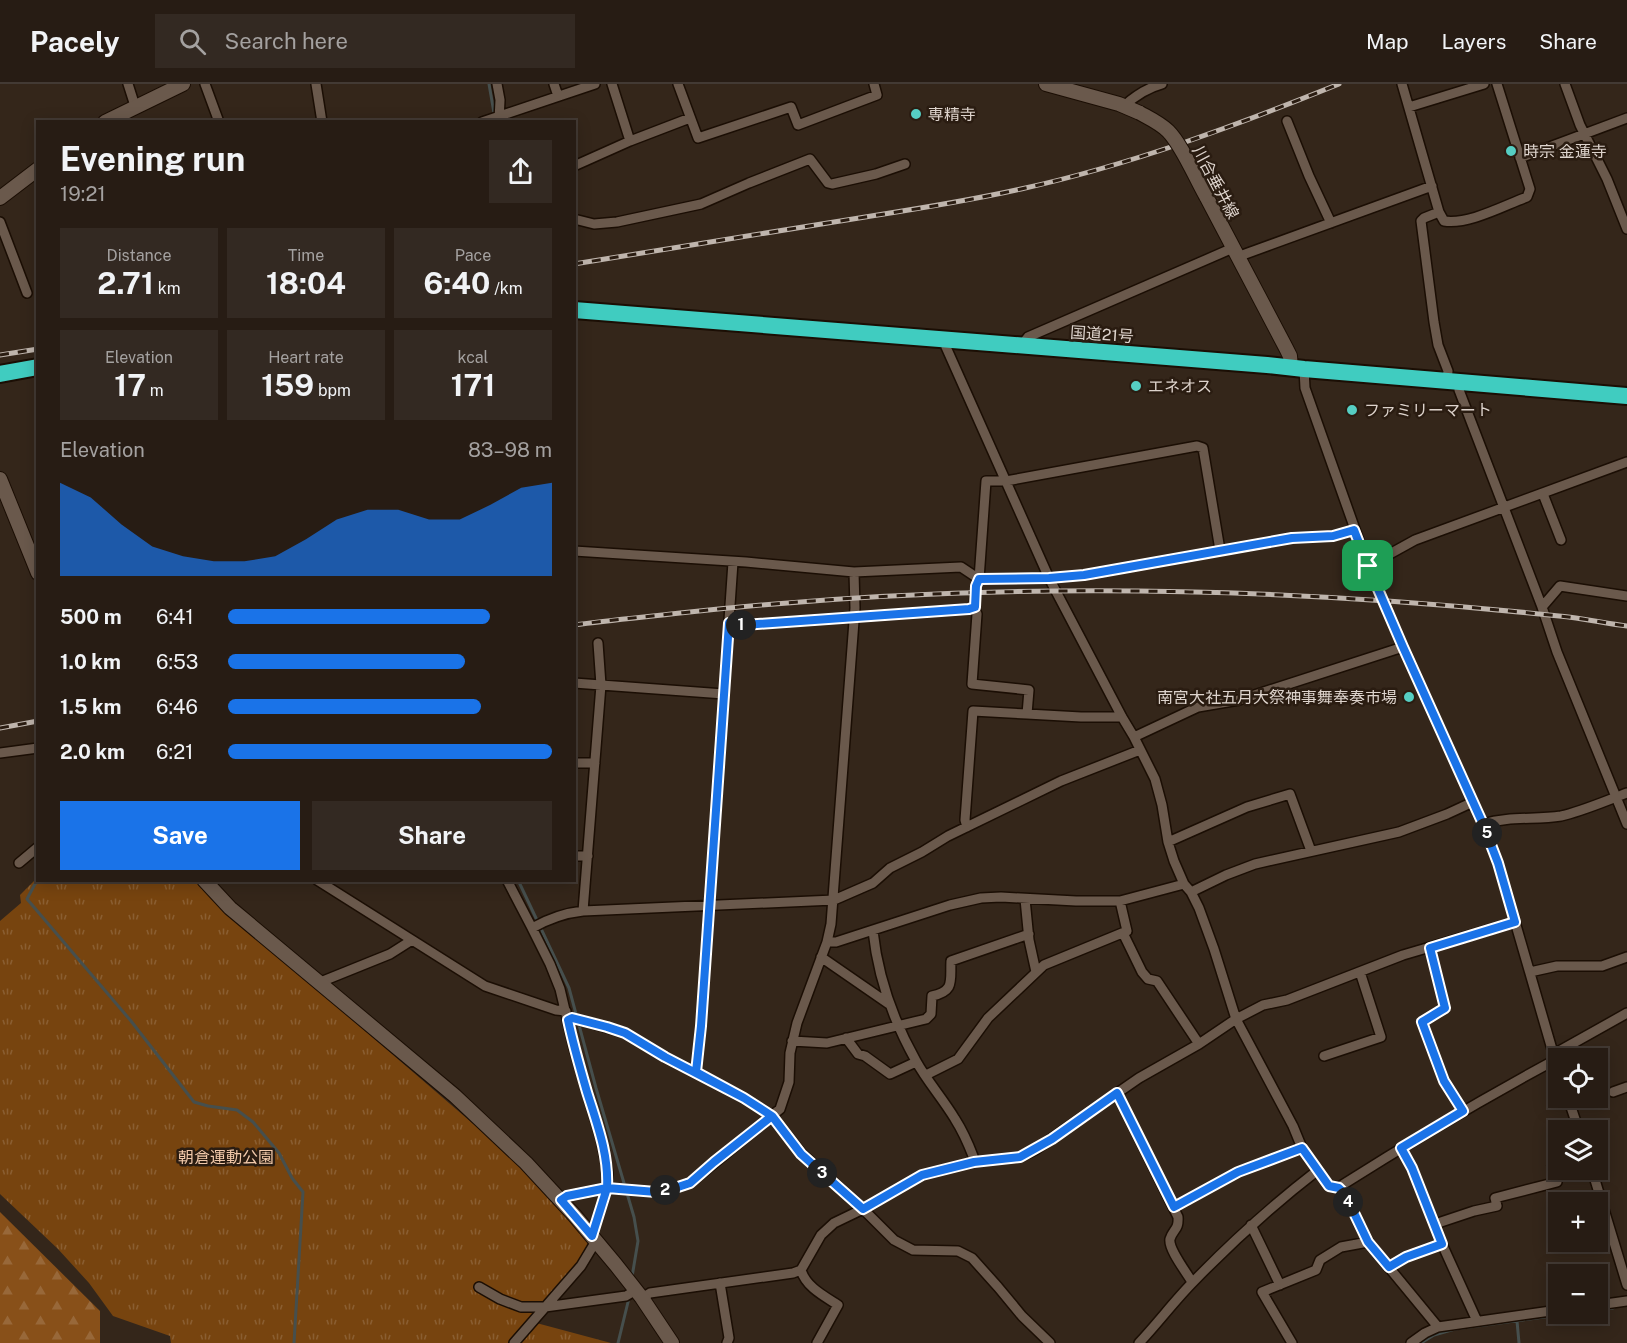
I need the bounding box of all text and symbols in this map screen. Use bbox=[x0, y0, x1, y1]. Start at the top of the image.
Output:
search box bbox=[155, 14, 575, 68]
text: Pacely bbox=[30, 25, 119, 58]
icon: search bbox=[176, 25, 209, 58]
text: Search here bbox=[224, 28, 348, 54]
text: Map bbox=[1366, 29, 1409, 54]
text: Layers bbox=[1442, 29, 1506, 54]
text: Share bbox=[1539, 29, 1597, 54]
place label: 専精寺 bbox=[928, 105, 976, 124]
marker: 専精寺 bbox=[909, 107, 923, 121]
text: Evening run bbox=[60, 140, 245, 178]
button: share bbox=[489, 140, 552, 203]
street label: 川合垂井線 bbox=[1188, 142, 1243, 222]
place label: 時宗 金蓮寺 bbox=[1523, 142, 1607, 161]
marker: 時宗 金蓮寺 bbox=[1504, 144, 1518, 158]
text: 19:21 bbox=[60, 182, 106, 206]
text: Distance bbox=[107, 246, 171, 265]
text: Time bbox=[288, 246, 324, 265]
text: Pace bbox=[455, 246, 491, 265]
text: 2.71 bbox=[97, 265, 154, 301]
text: 18:04 bbox=[266, 265, 346, 301]
text: 6:40 bbox=[423, 265, 490, 301]
text: km bbox=[154, 279, 181, 298]
text: /km bbox=[490, 279, 523, 298]
street label: 国道21号 bbox=[1069, 323, 1135, 346]
text: Elevation bbox=[105, 348, 173, 367]
text: Heart rate bbox=[268, 348, 344, 367]
text: kcal bbox=[458, 348, 488, 367]
text: 17 bbox=[114, 367, 146, 403]
text: 159 bbox=[261, 367, 314, 403]
text: 171 bbox=[451, 367, 495, 403]
place label: エネオス bbox=[1148, 377, 1212, 396]
marker: エネオス bbox=[1129, 379, 1143, 393]
text: m bbox=[146, 381, 164, 400]
text: bpm bbox=[314, 381, 351, 400]
place label: ファミリーマート bbox=[1364, 401, 1492, 420]
marker: ファミリーマート bbox=[1345, 403, 1359, 417]
text: Elevation bbox=[60, 438, 145, 462]
text: 83–98 m bbox=[468, 438, 552, 462]
pin bbox=[1342, 540, 1393, 591]
icon: arrive bbox=[1351, 549, 1384, 582]
text: 500 m bbox=[60, 605, 122, 629]
text: 6:41 bbox=[156, 605, 194, 629]
pin: 1 bbox=[726, 610, 756, 640]
text: 1 bbox=[738, 615, 744, 634]
text: 1.0 km bbox=[60, 650, 121, 674]
text: 6:53 bbox=[156, 650, 198, 674]
place label: 南宮大社五月大祭神事舞奉奏市場 bbox=[1157, 688, 1397, 707]
marker: 南宮大社五月大祭神事舞奉奏市場 bbox=[1402, 690, 1416, 704]
text: 1.5 km bbox=[60, 695, 121, 719]
text: 6:46 bbox=[156, 695, 198, 719]
text: 2.0 km bbox=[60, 740, 125, 764]
text: 6:21 bbox=[156, 740, 193, 764]
button: Save bbox=[60, 801, 300, 870]
button: Share bbox=[312, 801, 552, 870]
pin: 5 bbox=[1472, 818, 1502, 848]
text: 5 bbox=[1482, 823, 1492, 842]
map controls bbox=[1548, 1048, 1608, 1324]
button: locate bbox=[1548, 1048, 1608, 1108]
button: layers bbox=[1548, 1120, 1608, 1180]
park label: 朝倉運動公園 bbox=[178, 1148, 274, 1167]
pin: 3 bbox=[807, 1158, 837, 1188]
text: 3 bbox=[817, 1163, 827, 1182]
pin: 2 bbox=[650, 1175, 680, 1205]
text: 2 bbox=[660, 1180, 670, 1199]
pin: 4 bbox=[1333, 1187, 1363, 1217]
text: 4 bbox=[1343, 1192, 1353, 1211]
button: + bbox=[1548, 1192, 1608, 1252]
button: − bbox=[1548, 1264, 1608, 1324]

